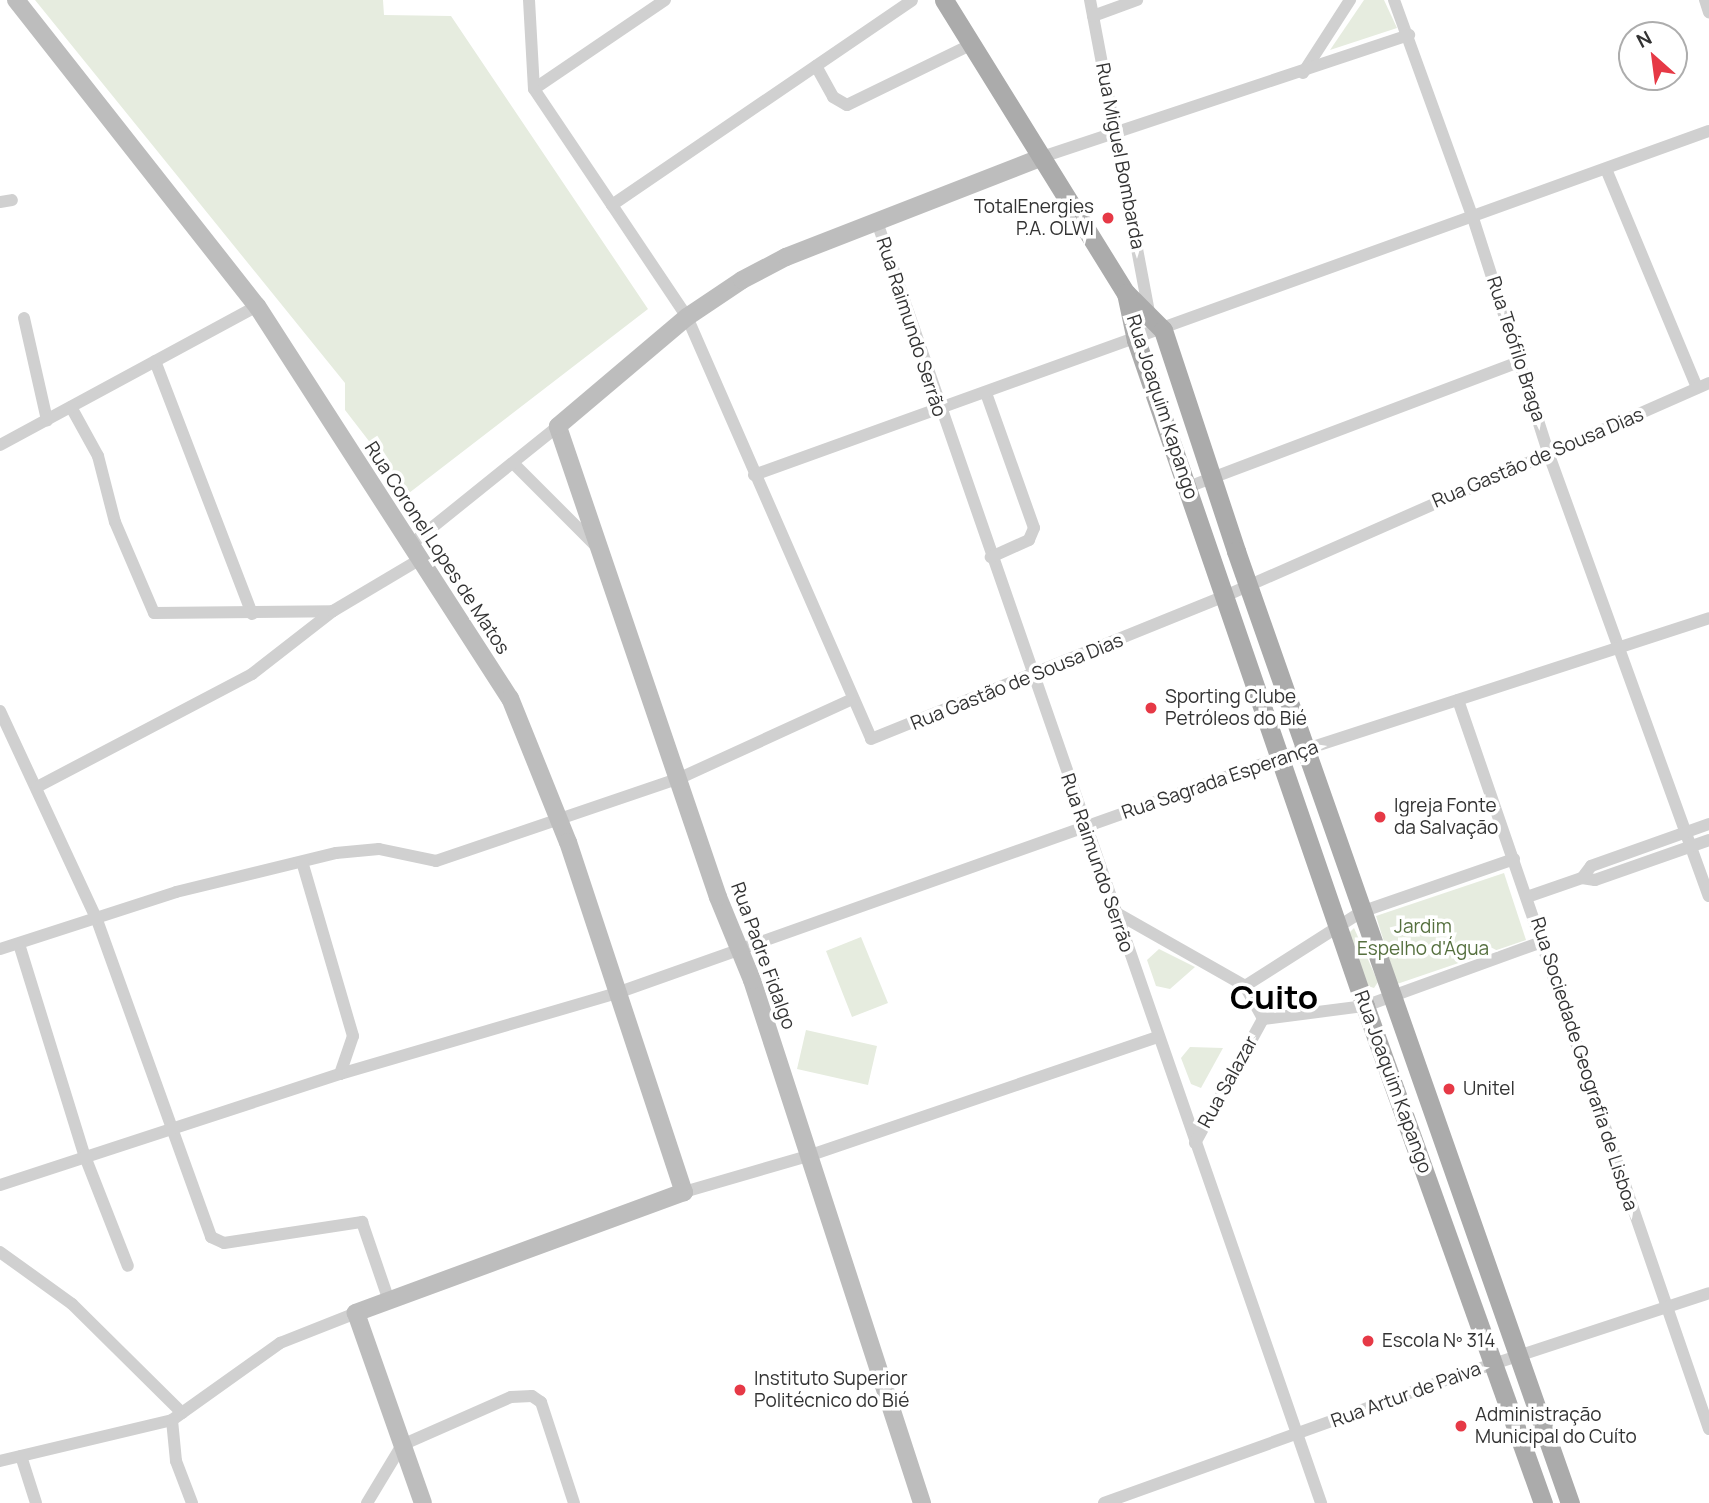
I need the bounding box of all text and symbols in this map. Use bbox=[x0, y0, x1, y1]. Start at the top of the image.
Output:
north arrow bbox=[1618, 21, 1688, 91]
text: N bbox=[1632, 25, 1656, 54]
street label: Rua Miguel Bombarda bbox=[1091, 61, 1149, 251]
place label: TotalEnergies P.A. OLWI bbox=[974, 196, 1094, 240]
marker: TotalEnergies P.A. OLWI bbox=[1100, 210, 1116, 226]
street label: Rua Raimundo Serrão bbox=[871, 234, 951, 420]
street label: Rua Teófilo Braga bbox=[1482, 274, 1550, 424]
street label: Rua Joaquim Kapango bbox=[1121, 312, 1203, 502]
street label: Rua Gastão de Sousa Dias bbox=[1429, 403, 1647, 513]
street label: Rua Coronel Lopes de Matos bbox=[360, 437, 514, 659]
street label: Rua Gastão de Sousa Dias bbox=[907, 629, 1127, 735]
place label: Sporting Clube Petróleos do Bié bbox=[1165, 686, 1307, 730]
marker: Sporting Clube Petróleos do Bié bbox=[1143, 700, 1159, 716]
street label: Rua Sagrada Esperança bbox=[1119, 736, 1321, 824]
street label: Rua Raimundo Serrão bbox=[1056, 771, 1138, 955]
place label: Igreja Fonte da Salvação bbox=[1394, 795, 1498, 839]
marker: Igreja Fonte da Salvação bbox=[1372, 809, 1388, 825]
street label: Rua Padre Fidalgo bbox=[726, 879, 800, 1033]
street label: Rua Sociedade Geografia de Lisboa bbox=[1526, 914, 1642, 1214]
park label: Jardim Espelho d'Água bbox=[1357, 916, 1489, 960]
district label: Cuito bbox=[1230, 977, 1318, 1017]
street label: Rua Joaquim Kapango bbox=[1349, 988, 1437, 1176]
street label: Rua Salazar bbox=[1193, 1032, 1263, 1132]
place label: Unitel bbox=[1463, 1078, 1515, 1100]
marker: Unitel bbox=[1441, 1081, 1457, 1097]
place label: Escola Nº 314 bbox=[1382, 1330, 1496, 1352]
marker: Escola Nº 314 bbox=[1360, 1333, 1376, 1349]
street label: Rua Artur de Paiva bbox=[1328, 1357, 1484, 1433]
place label: Instituto Superior Politécnico do Bié bbox=[754, 1368, 909, 1412]
marker: Instituto Superior Politécnico do Bié bbox=[732, 1382, 748, 1398]
place label: Administração Municipal do Cuíto bbox=[1475, 1404, 1637, 1448]
marker: Administração Municipal do Cuíto bbox=[1453, 1418, 1469, 1434]

